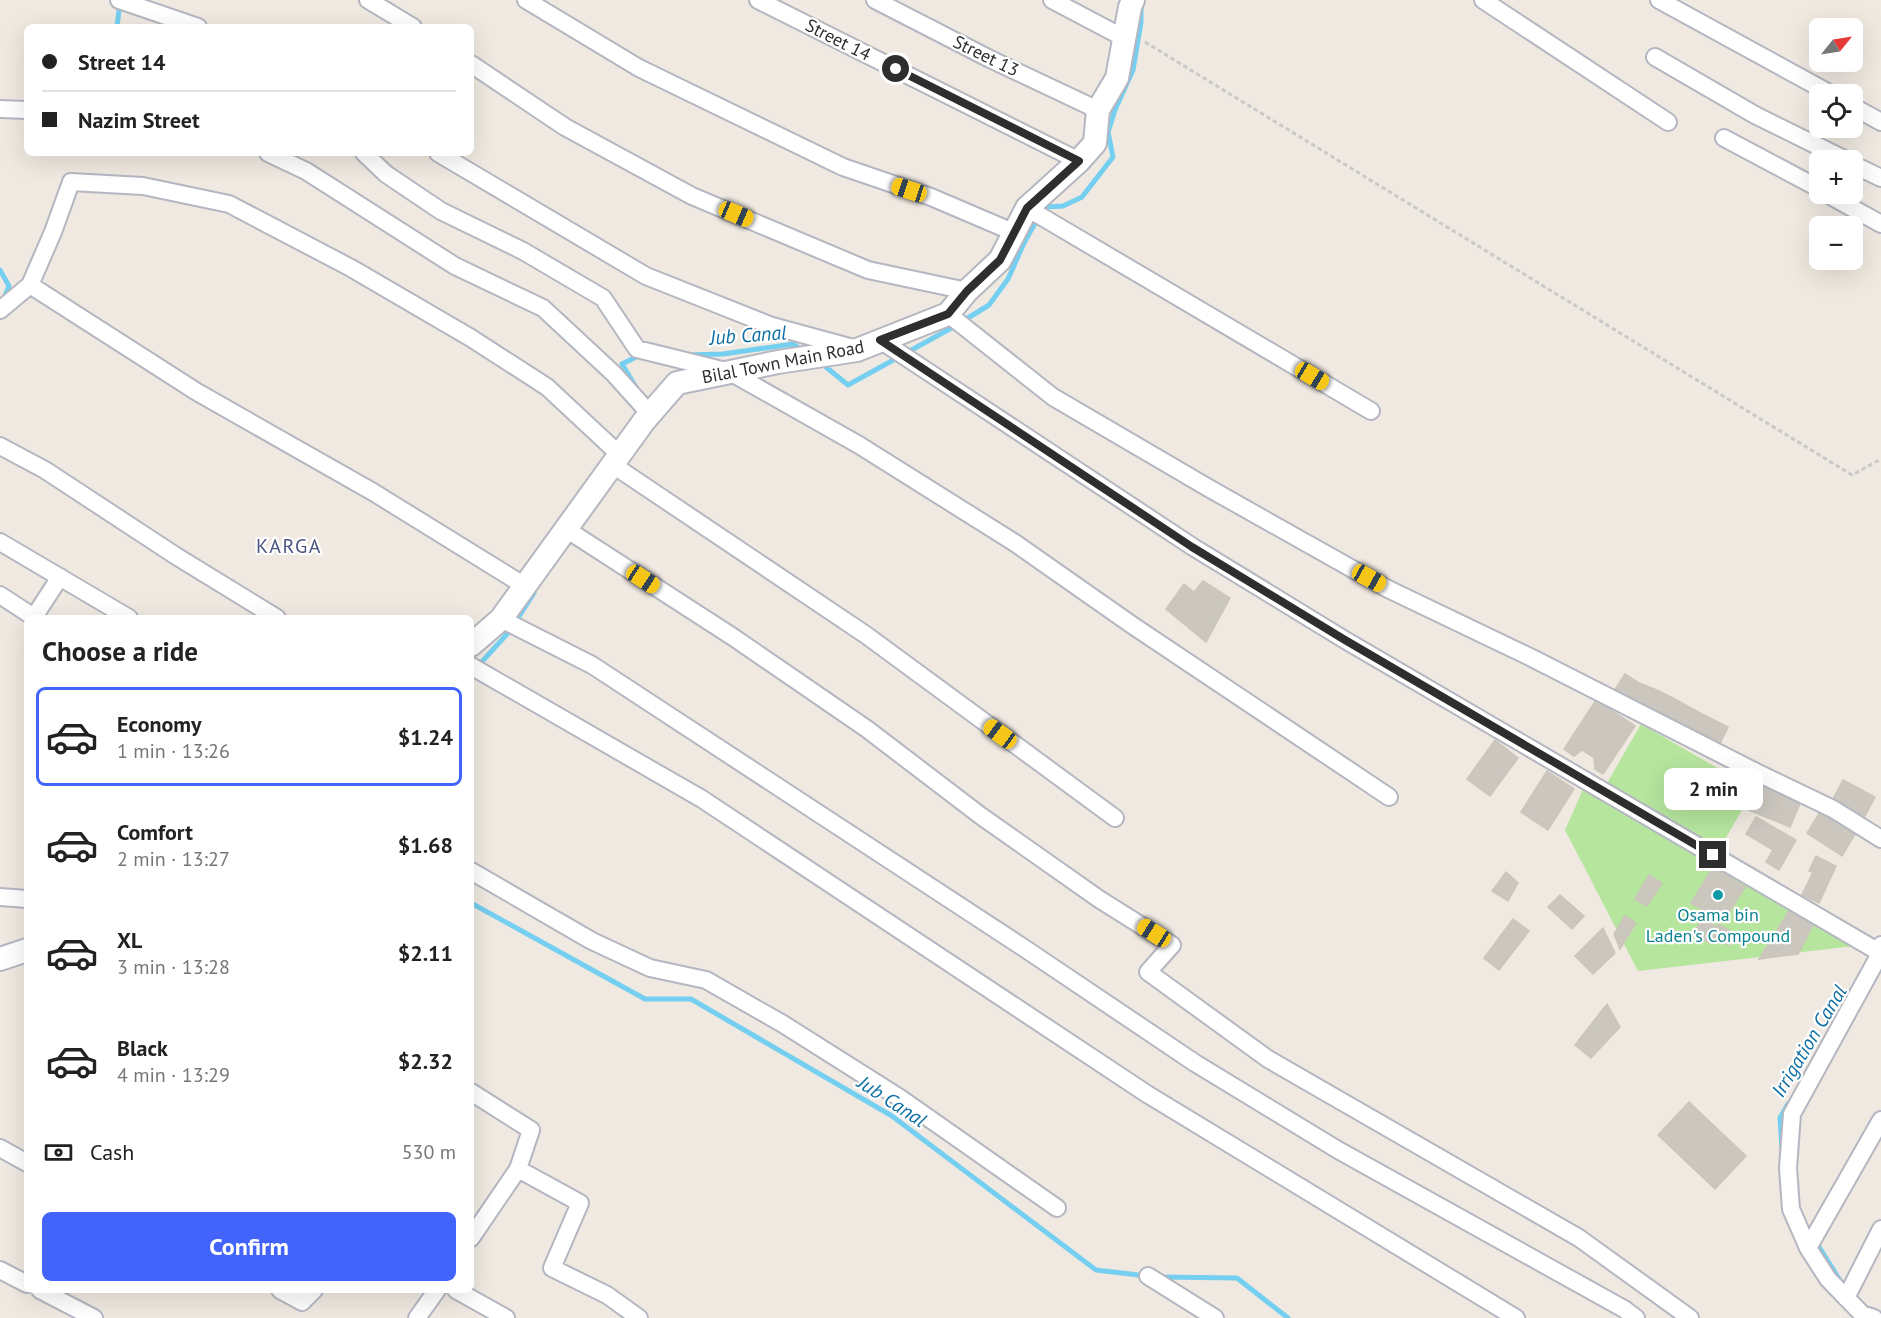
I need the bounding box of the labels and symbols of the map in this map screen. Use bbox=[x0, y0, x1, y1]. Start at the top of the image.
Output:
street label: Street 14 bbox=[802, 13, 875, 66]
north arrow bbox=[1809, 18, 1863, 72]
street label: Street 13 bbox=[950, 30, 1023, 81]
route start bbox=[882, 55, 909, 82]
car bbox=[889, 176, 929, 204]
car bbox=[716, 199, 756, 229]
water label: Jub Canal bbox=[707, 319, 788, 351]
street label: Bilal Town Main Road bbox=[700, 334, 866, 389]
car bbox=[1292, 359, 1332, 393]
district label: KARGA bbox=[256, 533, 322, 559]
car bbox=[1349, 561, 1389, 595]
car bbox=[623, 562, 663, 596]
car bbox=[980, 716, 1020, 752]
callout: 2 min bbox=[1664, 768, 1762, 810]
route end bbox=[1699, 841, 1726, 868]
marker: Osama bin Laden's Compound bbox=[1711, 888, 1725, 902]
place label: Osama bin Laden's Compound bbox=[1646, 903, 1790, 947]
car bbox=[1134, 916, 1174, 950]
water label: Irrigation Canal bbox=[1765, 980, 1853, 1102]
water label: Jub Canal bbox=[851, 1068, 932, 1133]

